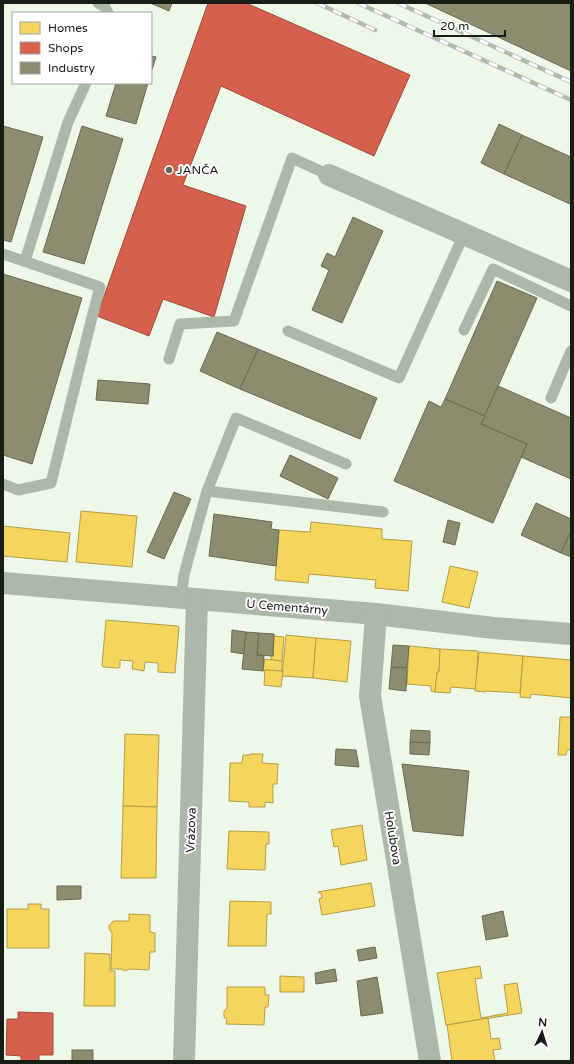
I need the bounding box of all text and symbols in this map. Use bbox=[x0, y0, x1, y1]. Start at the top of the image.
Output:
legend bbox=[12, 12, 152, 84]
scale bar bbox=[434, 12, 505, 38]
text: 20 m bbox=[440, 19, 469, 33]
text: Homes bbox=[48, 21, 88, 35]
text: Shops bbox=[48, 41, 83, 55]
text: Industry bbox=[48, 61, 95, 75]
place label: JANČA bbox=[177, 163, 219, 177]
marker: JANČA bbox=[164, 165, 174, 175]
street label: U Cementárny bbox=[246, 596, 329, 618]
street label: Vrázova bbox=[183, 807, 199, 853]
street label: Holubova bbox=[382, 810, 404, 866]
north arrow bbox=[522, 1012, 562, 1052]
text: N bbox=[538, 1016, 548, 1029]

